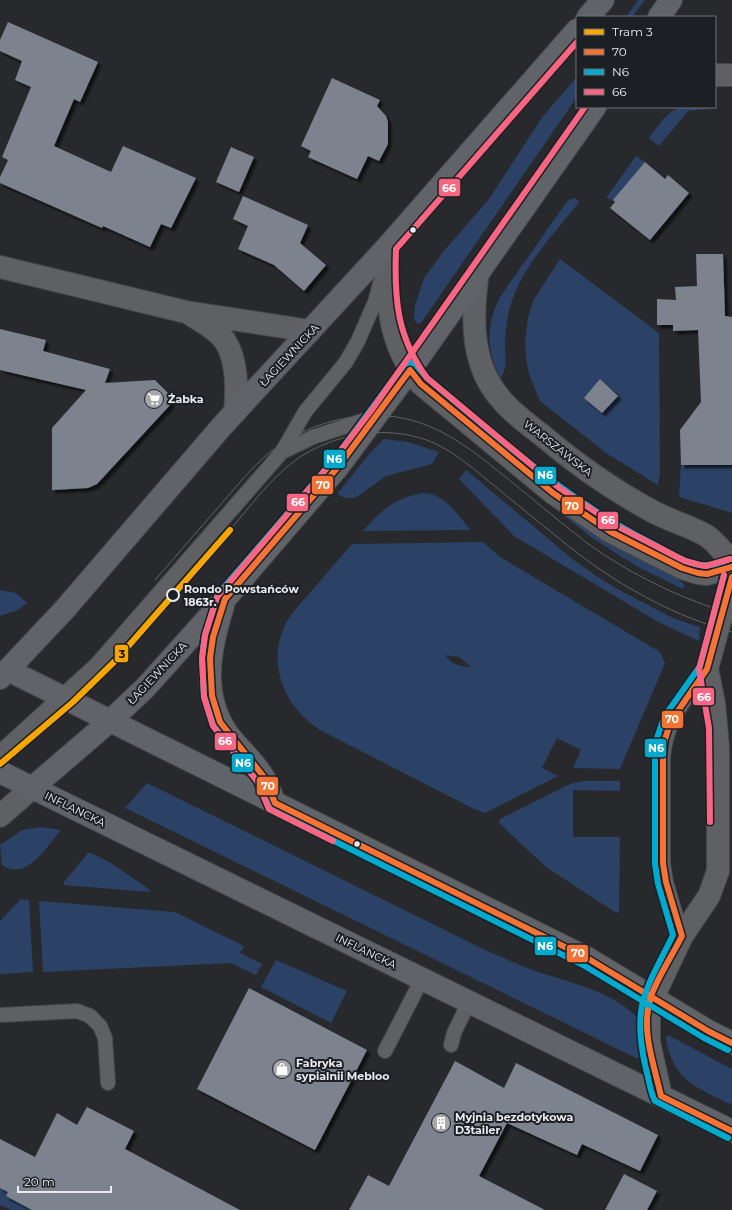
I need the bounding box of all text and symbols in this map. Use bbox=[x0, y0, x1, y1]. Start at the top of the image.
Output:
legend bbox=[576, 16, 716, 108]
text: Tram 3 bbox=[612, 24, 653, 39]
text: 70 bbox=[612, 44, 627, 59]
text: N6 bbox=[612, 64, 629, 79]
text: 66 bbox=[612, 84, 627, 99]
line badge: 66 bbox=[438, 178, 461, 197]
text: 66 bbox=[442, 181, 456, 195]
unlabelled marker bbox=[408, 225, 418, 235]
street label: ŁAGIEWNICKA bbox=[256, 321, 322, 389]
supermarket icon: Żabka bbox=[143, 388, 165, 410]
place label: Żabka bbox=[168, 392, 204, 406]
street label: WARSZAWSKA bbox=[521, 417, 595, 479]
line badge: N6 bbox=[323, 449, 346, 469]
text: N6 bbox=[326, 452, 342, 466]
line badge: N6 bbox=[534, 466, 557, 485]
text: N6 bbox=[537, 468, 553, 482]
line badge: 70 bbox=[311, 475, 334, 495]
text: 70 bbox=[316, 478, 331, 492]
line badge: 66 bbox=[286, 493, 309, 512]
text: 66 bbox=[291, 495, 305, 509]
line badge: 70 bbox=[561, 496, 584, 515]
text: 70 bbox=[565, 499, 580, 513]
line badge: 66 bbox=[597, 511, 619, 530]
text: 66 bbox=[601, 513, 615, 527]
place label: Rondo Powstańców 1863r. bbox=[184, 582, 299, 609]
marker: Rondo Powstańców 1863r. bbox=[166, 588, 180, 602]
street label: ŁAGIEWNICKA bbox=[124, 639, 190, 707]
line badge: 3 bbox=[114, 644, 129, 663]
text: 3 bbox=[118, 647, 126, 661]
line badge: 66 bbox=[692, 687, 715, 706]
text: 66 bbox=[697, 690, 711, 704]
line badge: 70 bbox=[661, 710, 684, 729]
text: 70 bbox=[665, 712, 680, 726]
line badge: 66 bbox=[214, 732, 237, 751]
text: 66 bbox=[218, 734, 232, 748]
line badge: N6 bbox=[644, 738, 667, 758]
text: N6 bbox=[648, 741, 664, 755]
line badge: N6 bbox=[231, 753, 254, 773]
text: N6 bbox=[235, 756, 251, 770]
line badge: 70 bbox=[256, 776, 279, 796]
text: 70 bbox=[261, 779, 276, 793]
street label: INFLANCKA bbox=[42, 788, 108, 830]
unlabelled marker bbox=[352, 839, 362, 849]
street label: INFLANCKA bbox=[333, 930, 399, 972]
line badge: N6 bbox=[534, 936, 557, 956]
text: N6 bbox=[537, 939, 553, 953]
line badge: 70 bbox=[566, 944, 589, 963]
text: 70 bbox=[571, 946, 586, 960]
place label: Fabryka sypialnii Mebloo bbox=[296, 1056, 390, 1083]
shop icon: Fabryka sypialnii Mebloo bbox=[271, 1058, 293, 1080]
place label: Myjnia bezdotykowa D3tailer bbox=[455, 1110, 573, 1137]
building icon: Myjnia bezdotykowa D3tailer bbox=[430, 1112, 452, 1134]
scale bar bbox=[18, 1168, 111, 1194]
text: 20 m bbox=[24, 1174, 55, 1189]

